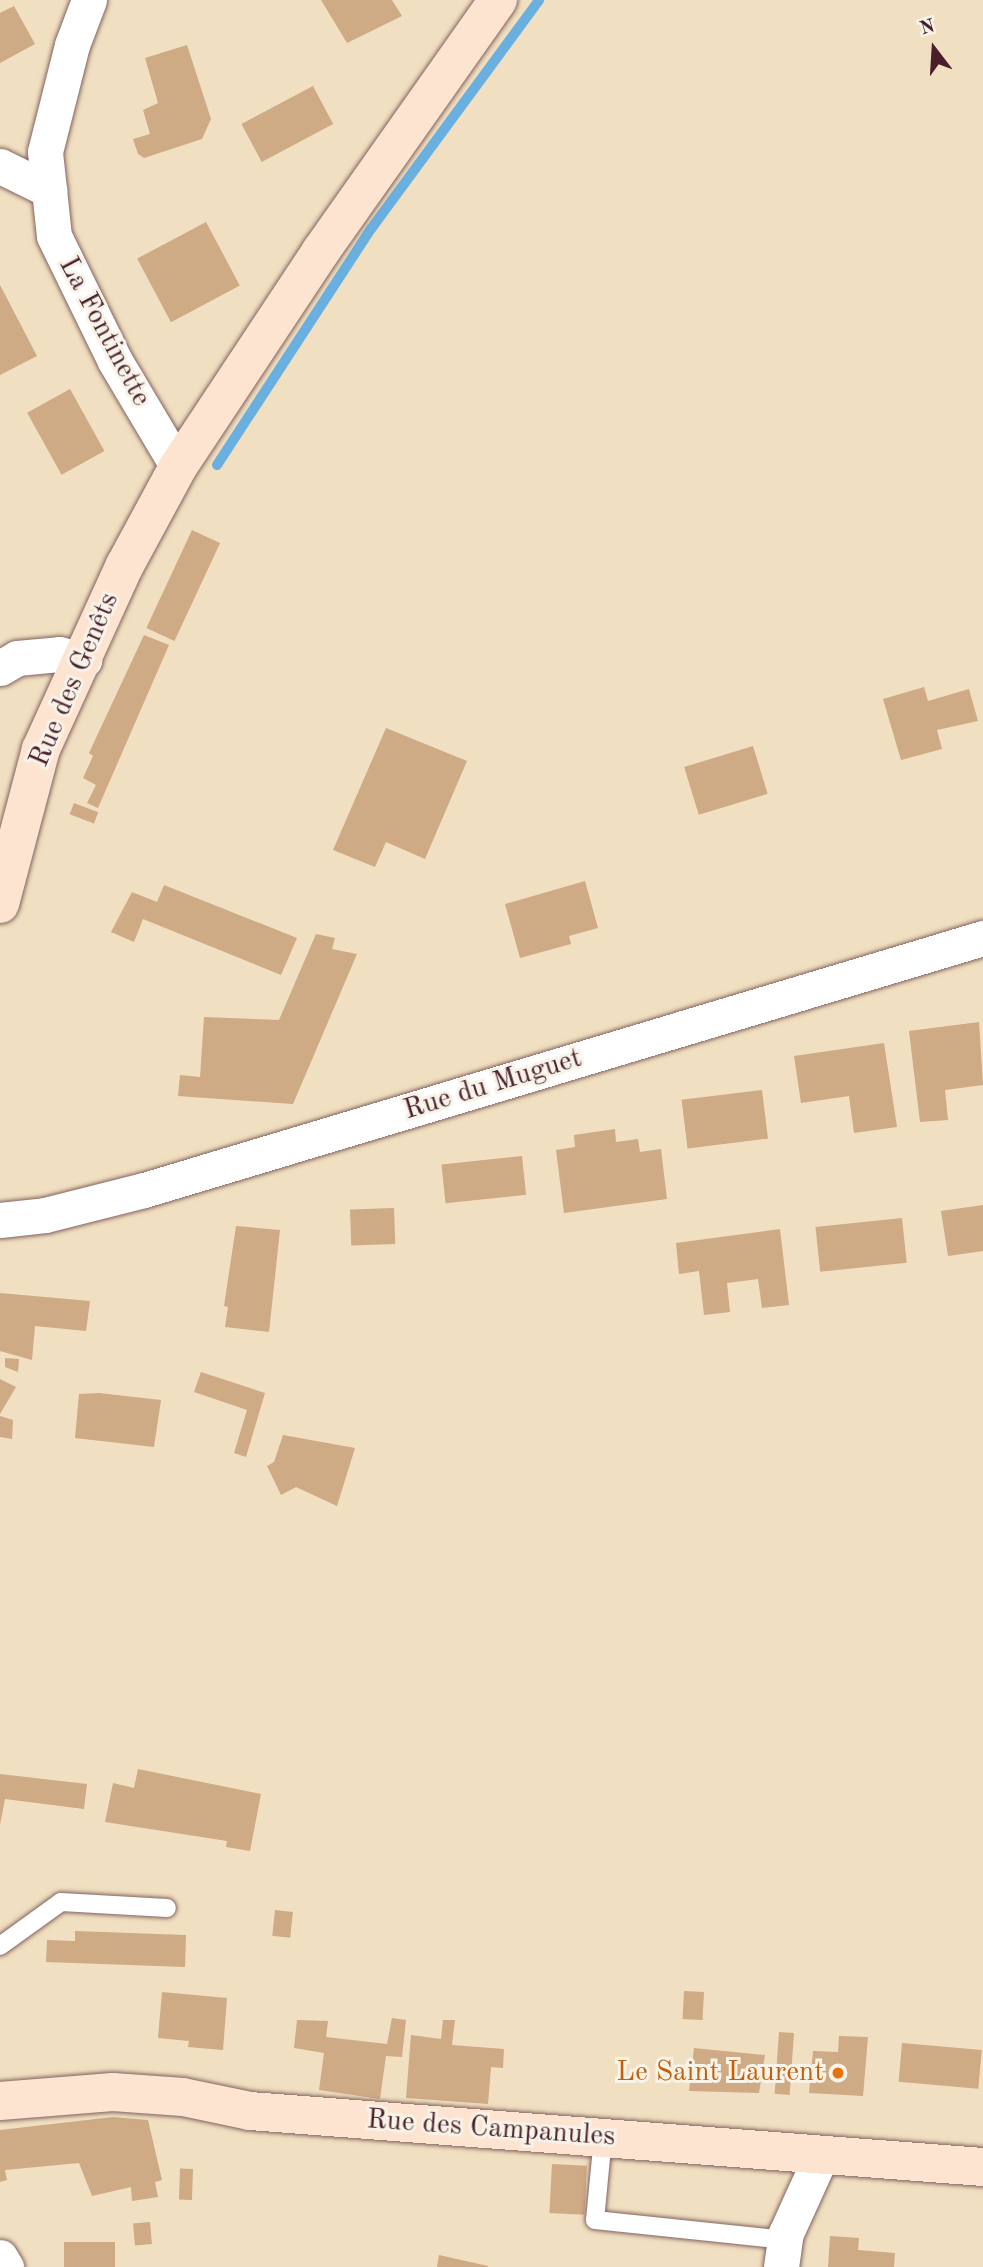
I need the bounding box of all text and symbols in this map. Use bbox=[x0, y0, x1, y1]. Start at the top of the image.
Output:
north arrow bbox=[899, 14, 969, 84]
text: N bbox=[918, 17, 937, 40]
street label: La Fontinette bbox=[51, 252, 157, 412]
street label: Rue des Genêts bbox=[23, 588, 127, 772]
street label: Rue du Muguet bbox=[400, 1042, 586, 1128]
place label: Le Saint Laurent bbox=[616, 2056, 824, 2090]
marker: Le Saint Laurent bbox=[830, 2065, 846, 2081]
street label: Rue des Campanules bbox=[366, 2104, 616, 2154]

